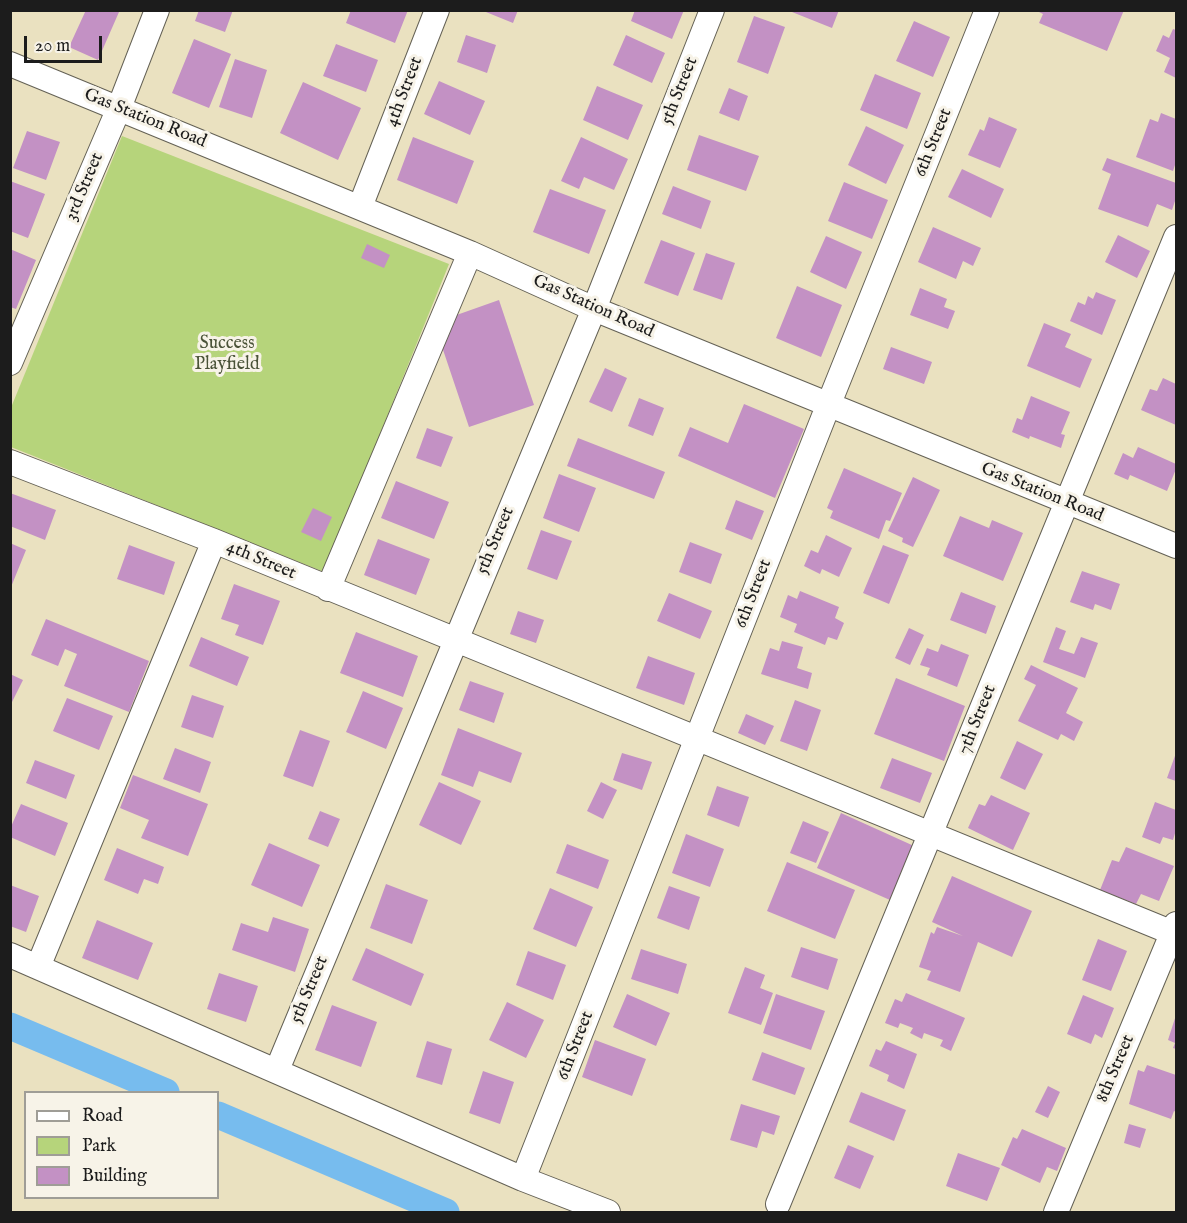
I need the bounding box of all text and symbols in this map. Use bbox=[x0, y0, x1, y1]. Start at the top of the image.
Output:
scale bar bbox=[27, 24, 105, 62]
text: 20 m bbox=[35, 35, 70, 58]
street label: 4th Street bbox=[382, 54, 428, 130]
street label: 5th Street bbox=[657, 54, 703, 128]
street label: Gas Station Road bbox=[81, 85, 209, 153]
street label: 6th Street bbox=[911, 106, 957, 180]
street label: 3rd Street bbox=[61, 150, 109, 224]
street label: Gas Station Road bbox=[529, 271, 657, 343]
park label: Success Playfield bbox=[194, 333, 260, 376]
street label: Gas Station Road bbox=[978, 459, 1106, 527]
street label: 5th Street bbox=[472, 504, 520, 578]
street label: 4th Street bbox=[223, 537, 299, 585]
street label: 6th Street bbox=[731, 557, 777, 631]
street label: 7th Street bbox=[954, 682, 1002, 758]
street label: 5th Street bbox=[286, 953, 334, 1027]
street label: 6th Street bbox=[553, 1009, 599, 1083]
street label: 8th Street bbox=[1092, 1032, 1140, 1106]
legend bbox=[24, 1091, 219, 1199]
text: Road bbox=[82, 1105, 123, 1128]
text: Park bbox=[82, 1135, 116, 1158]
text: Building bbox=[82, 1165, 147, 1188]

